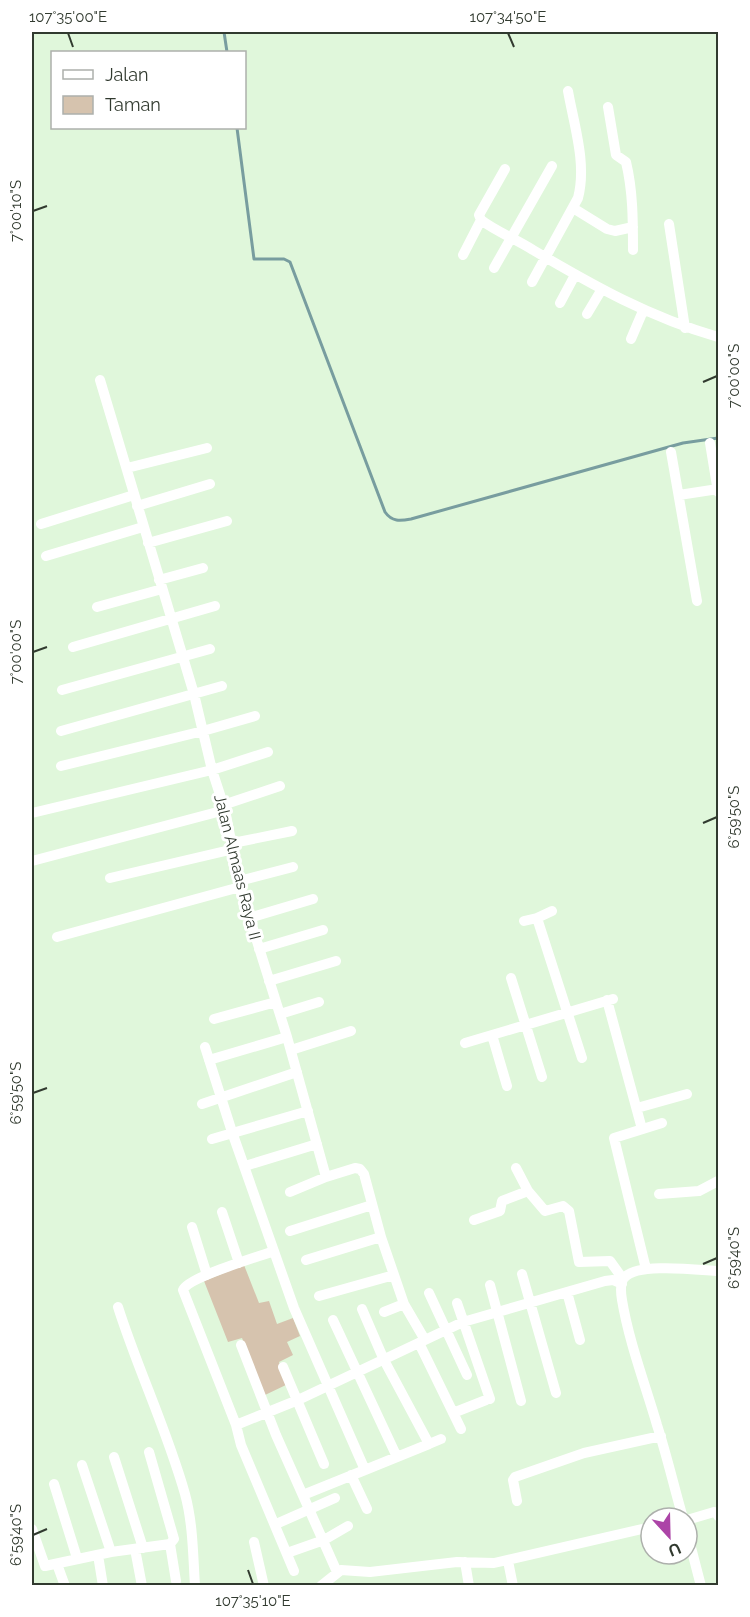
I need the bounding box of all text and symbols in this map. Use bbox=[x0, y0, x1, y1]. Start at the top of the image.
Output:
text: 107°35'00"E bbox=[29, 8, 107, 26]
text: 107°34'50"E bbox=[470, 8, 546, 26]
legend bbox=[51, 51, 246, 129]
text: Jalan bbox=[105, 64, 149, 85]
text: Taman bbox=[105, 94, 161, 115]
text: 7°00'10"S bbox=[7, 180, 25, 242]
text: 7°00'00"S bbox=[725, 344, 743, 408]
text: 7°00'00"S bbox=[7, 620, 25, 684]
text: 6°59'50"S bbox=[725, 786, 743, 848]
street label: Jalan Almaas Raya II bbox=[210, 792, 265, 942]
text: 6°59'50"S bbox=[7, 1062, 25, 1124]
text: 6°59'40"S bbox=[725, 1227, 743, 1289]
text: 6°59'40"S bbox=[7, 1504, 25, 1566]
north arrow bbox=[639, 1506, 699, 1566]
text: U bbox=[665, 1538, 684, 1561]
text: 107°35'10"E bbox=[215, 1592, 291, 1610]

